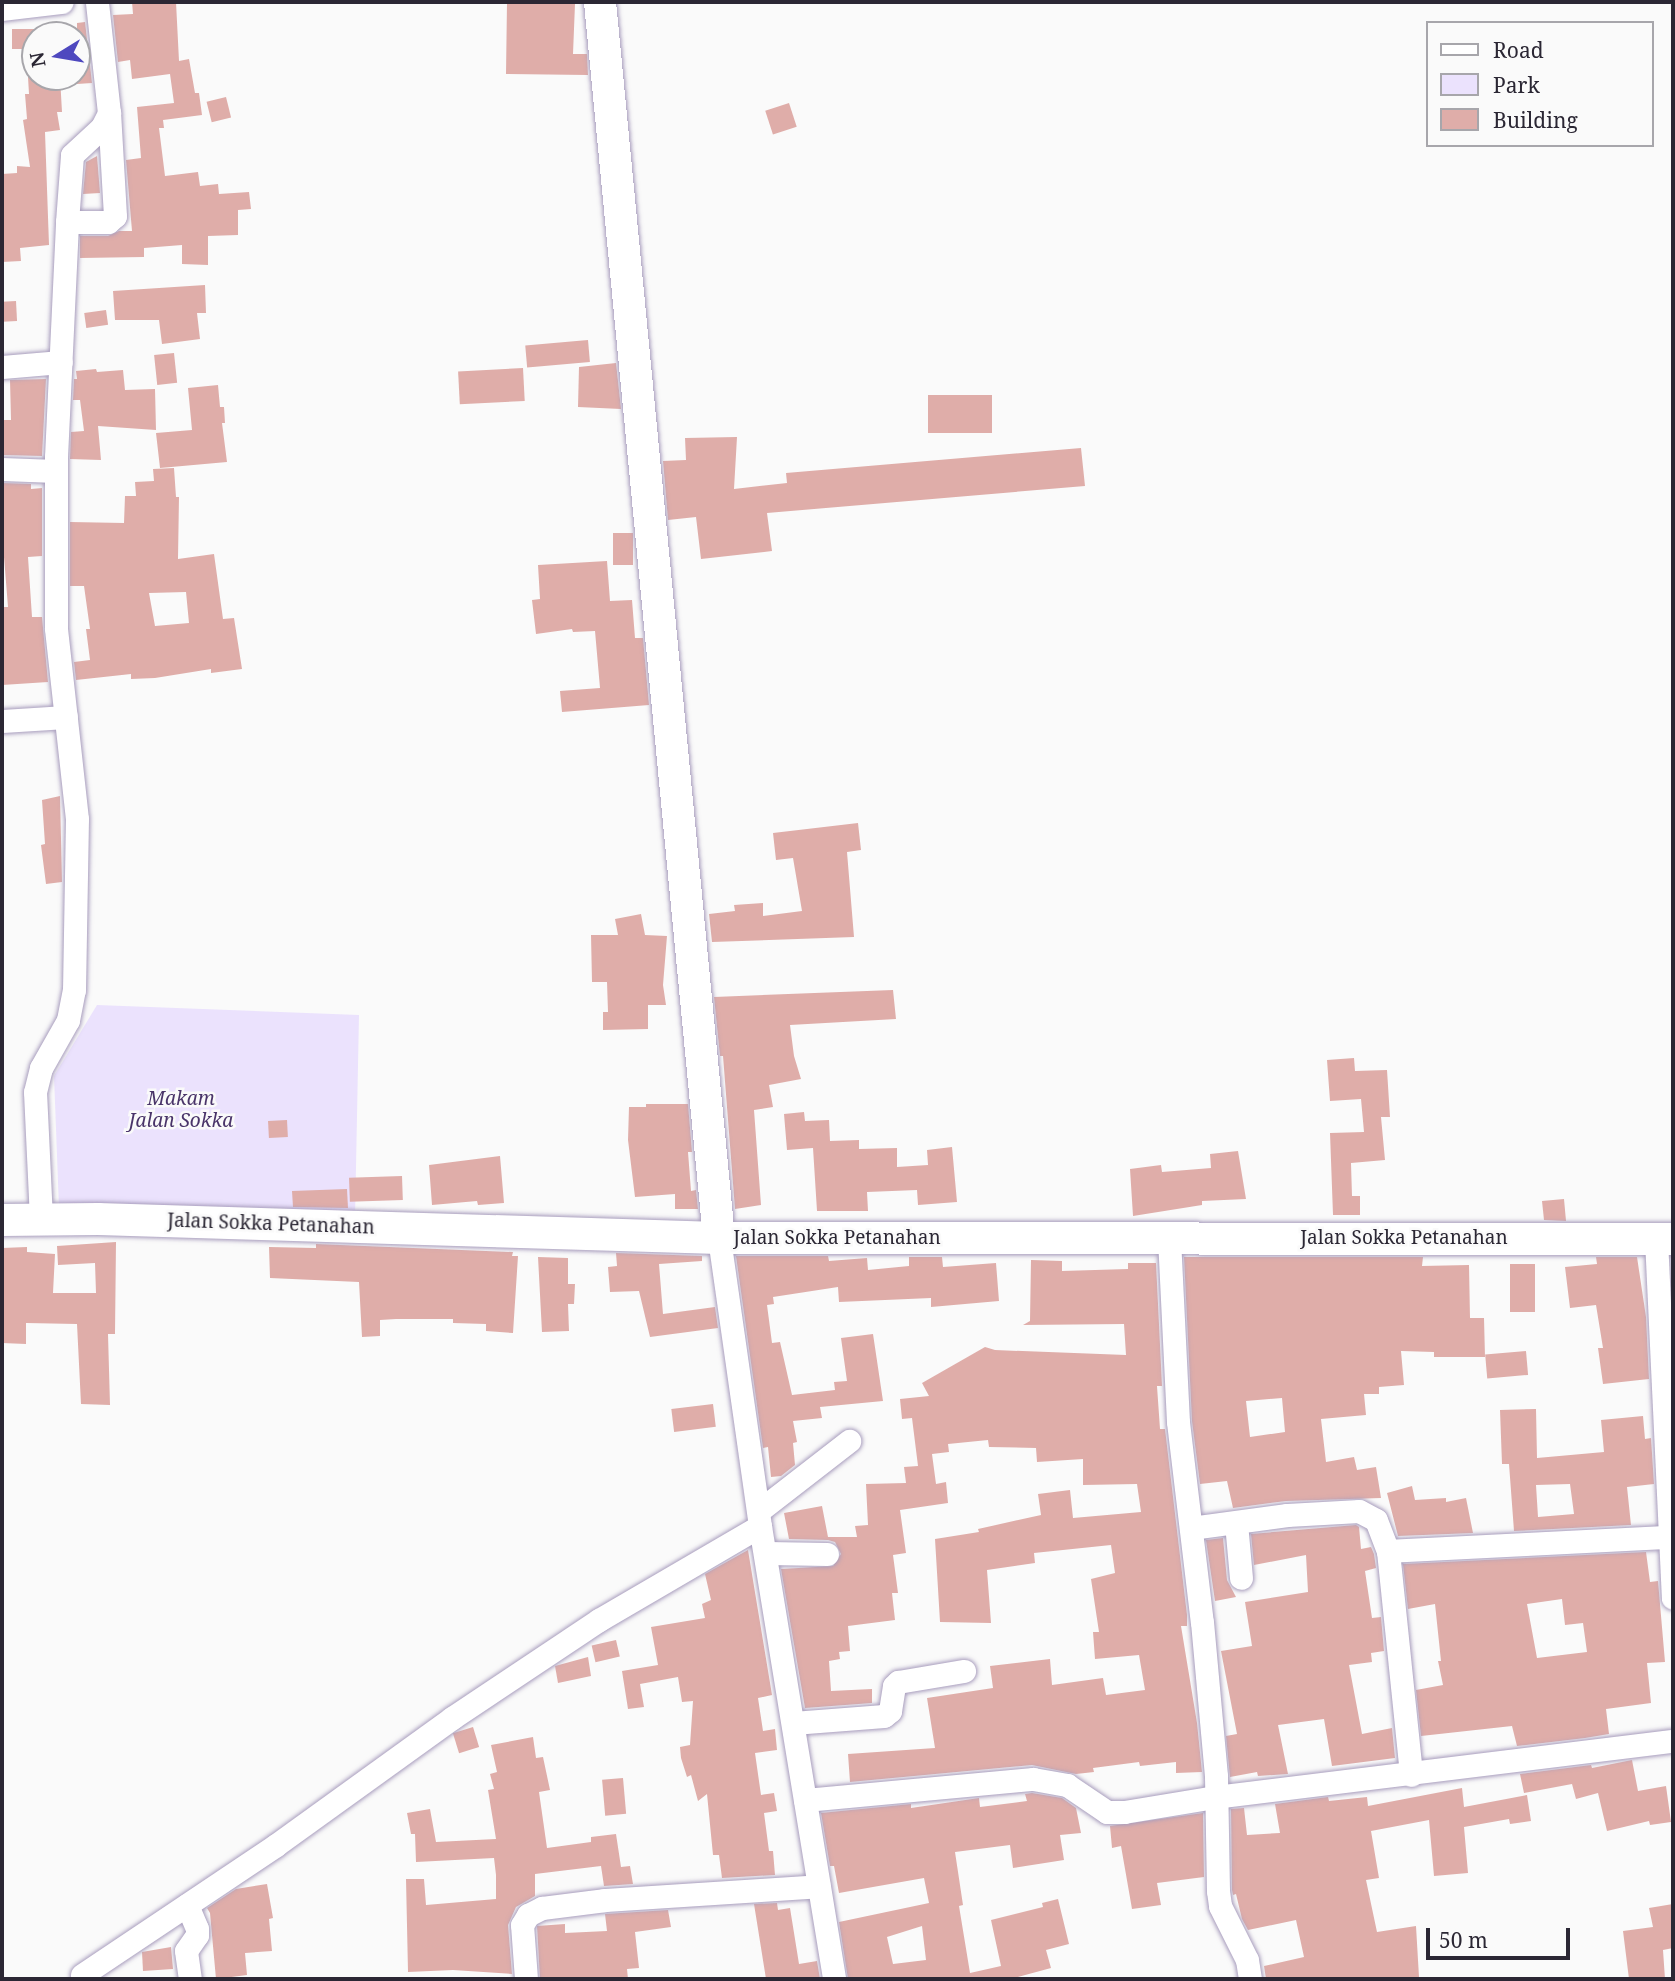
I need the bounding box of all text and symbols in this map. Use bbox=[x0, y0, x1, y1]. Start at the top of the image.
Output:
north arrow bbox=[21, 21, 91, 91]
legend bbox=[1426, 21, 1654, 147]
text: Road bbox=[1493, 36, 1544, 64]
text: N bbox=[23, 50, 52, 69]
text: Park bbox=[1493, 71, 1540, 99]
text: Building bbox=[1493, 106, 1578, 134]
park label: Makam Jalan Sokka bbox=[129, 1088, 233, 1132]
street label: Jalan Sokka Petanahan bbox=[167, 1209, 375, 1239]
street label: Jalan Sokka Petanahan bbox=[733, 1227, 941, 1249]
street label: Jalan Sokka Petanahan bbox=[1300, 1227, 1508, 1249]
scale bar bbox=[1430, 1914, 1574, 1958]
text: 50 m bbox=[1439, 1926, 1488, 1954]

